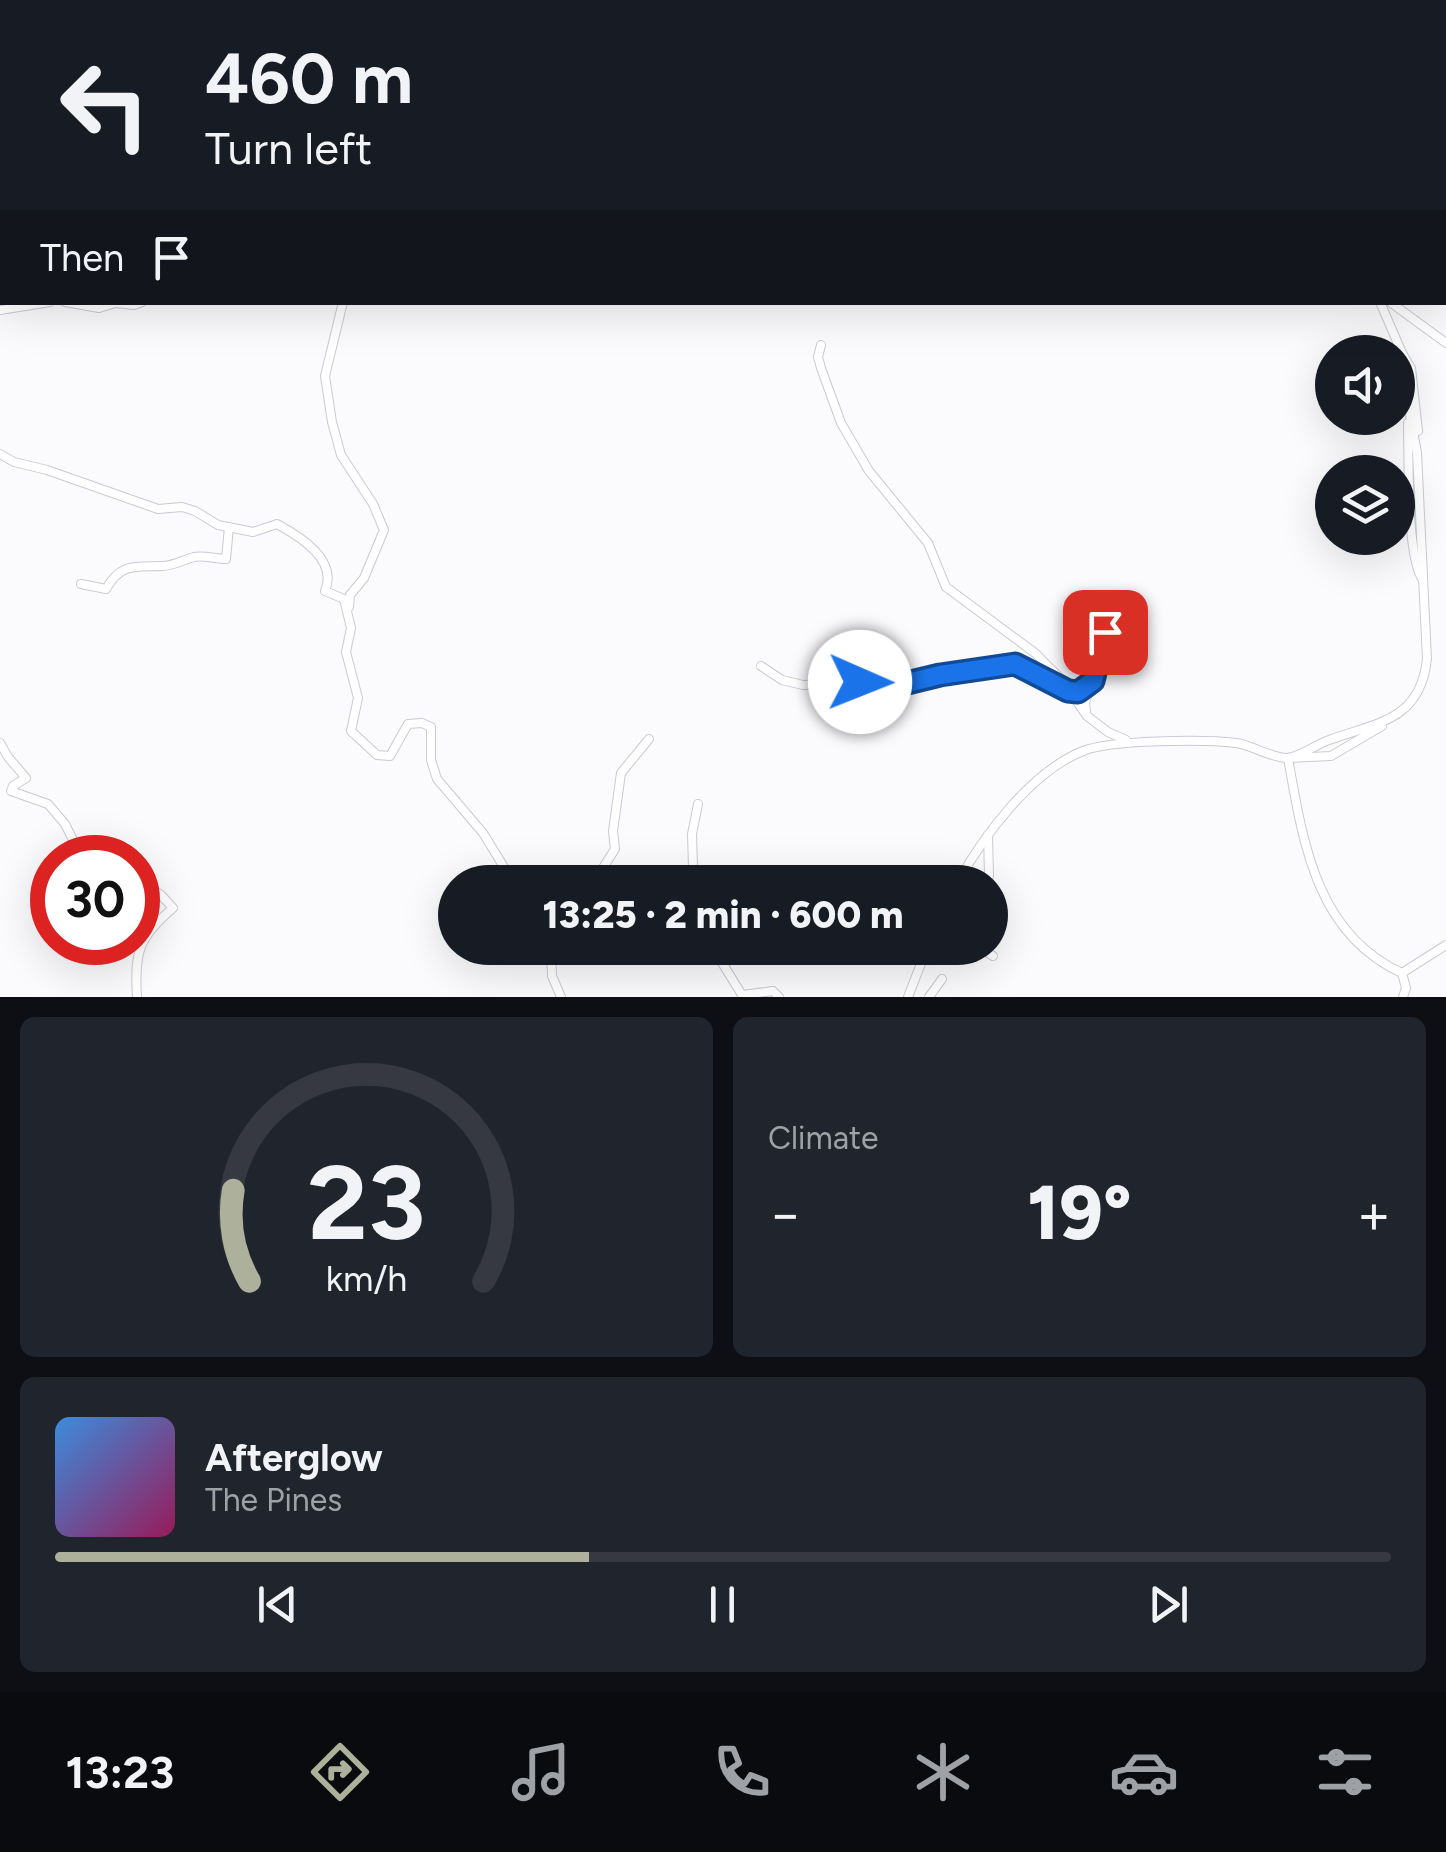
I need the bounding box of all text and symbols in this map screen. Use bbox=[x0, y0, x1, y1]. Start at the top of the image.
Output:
text: 460 m bbox=[205, 36, 413, 121]
icon: left bbox=[40, 40, 170, 170]
text: Turn left bbox=[205, 121, 372, 175]
icon: arrive bbox=[144, 230, 199, 285]
text: Then bbox=[40, 235, 124, 281]
map controls bbox=[1315, 335, 1415, 555]
button: sound bbox=[1315, 335, 1415, 435]
button: layers bbox=[1315, 455, 1415, 555]
pin bbox=[1063, 590, 1148, 675]
icon: arrive bbox=[1078, 605, 1133, 660]
position arrow bbox=[808, 630, 912, 734]
speed limit sign: 30 bbox=[30, 835, 160, 965]
text: 13:25 · 2 min · 600 m bbox=[542, 892, 904, 938]
text: Climate bbox=[768, 1119, 879, 1157]
text: 23 bbox=[307, 1140, 426, 1265]
text: 19° bbox=[1027, 1168, 1132, 1258]
text: − bbox=[768, 1181, 802, 1247]
text: + bbox=[1357, 1181, 1391, 1247]
text: km/h bbox=[326, 1257, 407, 1300]
text: Afterglow bbox=[205, 1435, 383, 1481]
text: The Pines bbox=[205, 1481, 342, 1519]
icon: previous bbox=[250, 1577, 305, 1632]
icon: pause bbox=[695, 1577, 750, 1632]
icon: next bbox=[1141, 1577, 1196, 1632]
icon: directions bbox=[305, 1737, 375, 1807]
icon: music bbox=[506, 1737, 576, 1807]
icon: phone bbox=[707, 1737, 777, 1807]
icon: climate bbox=[908, 1737, 978, 1807]
icon: car bbox=[1109, 1737, 1179, 1807]
icon: filters bbox=[1310, 1737, 1380, 1807]
text: 13:23 bbox=[66, 1745, 174, 1799]

